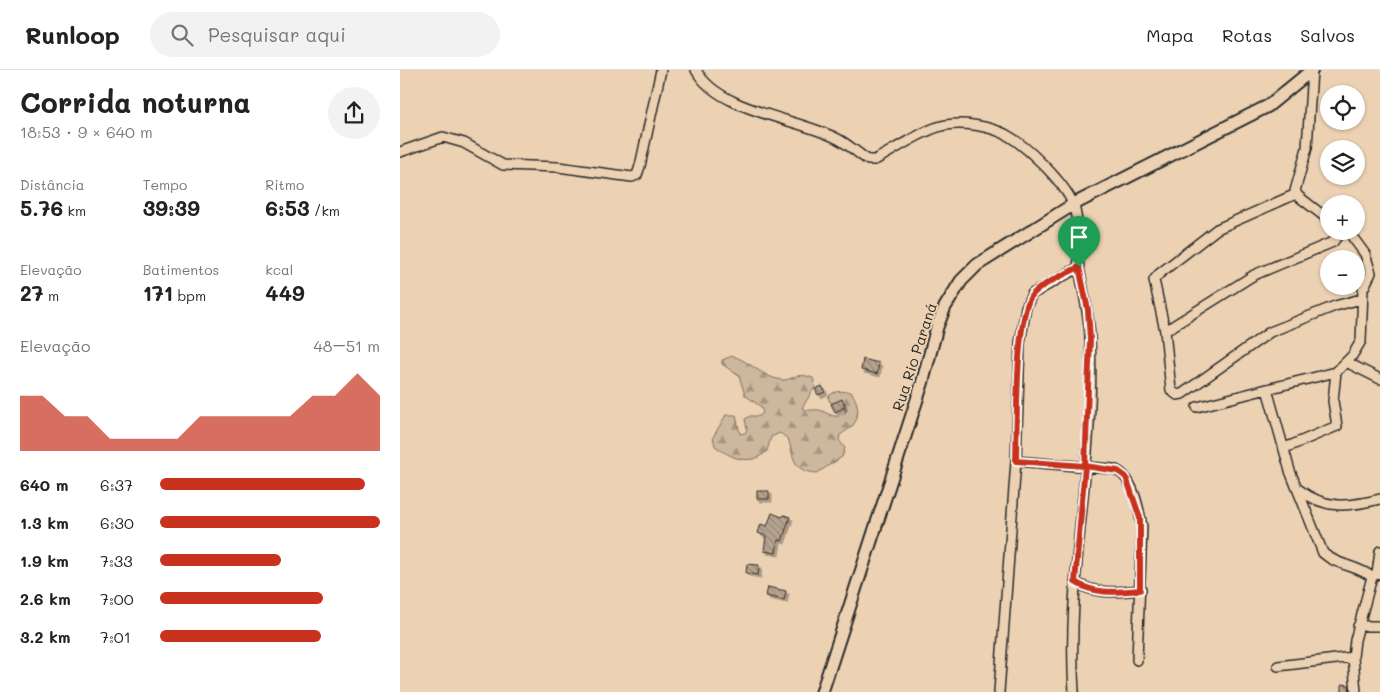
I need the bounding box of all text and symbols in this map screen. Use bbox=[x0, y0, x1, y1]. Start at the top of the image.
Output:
search box bbox=[150, 12, 500, 57]
text: Runloop bbox=[25, 19, 120, 50]
icon: search bbox=[168, 21, 196, 49]
text: Pesquisar aqui bbox=[208, 22, 346, 47]
text: Mapa bbox=[1146, 23, 1194, 47]
text: Rotas bbox=[1222, 23, 1272, 47]
text: Salvos bbox=[1300, 23, 1355, 47]
text: Corrida noturna bbox=[20, 84, 251, 120]
map controls bbox=[1320, 85, 1365, 295]
button: locate bbox=[1320, 85, 1365, 130]
button: share bbox=[328, 87, 380, 139]
text: 18:53 · 9 × 640 m bbox=[20, 121, 153, 142]
button: layers bbox=[1320, 140, 1365, 185]
text: Distância bbox=[20, 175, 85, 194]
text: Tempo bbox=[143, 175, 187, 194]
text: Ritmo bbox=[265, 175, 304, 194]
text: 5.76 bbox=[20, 194, 63, 221]
text: 39:39 bbox=[143, 194, 200, 221]
text: 6:53 bbox=[265, 194, 310, 221]
button: + bbox=[1320, 195, 1365, 240]
text: km bbox=[63, 201, 86, 220]
text: /km bbox=[310, 201, 340, 220]
pin bbox=[1058, 216, 1100, 267]
icon: arrive bbox=[1065, 223, 1093, 251]
button: − bbox=[1320, 250, 1365, 295]
text: Elevação bbox=[20, 260, 82, 279]
text: Batimentos bbox=[143, 260, 219, 279]
text: kcal bbox=[265, 260, 293, 279]
text: 27 bbox=[20, 279, 43, 306]
text: 171 bbox=[143, 279, 173, 306]
text: 449 bbox=[265, 279, 305, 306]
text: m bbox=[43, 286, 59, 305]
text: bpm bbox=[173, 286, 206, 305]
street label: Rua Rio Paraná bbox=[887, 300, 941, 413]
text: Elevação bbox=[20, 335, 90, 356]
text: 48–51 m bbox=[313, 335, 380, 356]
text: 640 m bbox=[20, 474, 69, 495]
text: 6:37 bbox=[100, 474, 133, 495]
text: 1.3 km bbox=[20, 512, 69, 533]
text: 6:30 bbox=[100, 512, 134, 533]
text: 1.9 km bbox=[20, 550, 69, 571]
text: 7:33 bbox=[100, 550, 133, 571]
text: 2.6 km bbox=[20, 588, 71, 609]
text: 7:00 bbox=[100, 588, 134, 609]
text: 3.2 km bbox=[20, 626, 71, 647]
text: 7:01 bbox=[100, 626, 131, 647]

